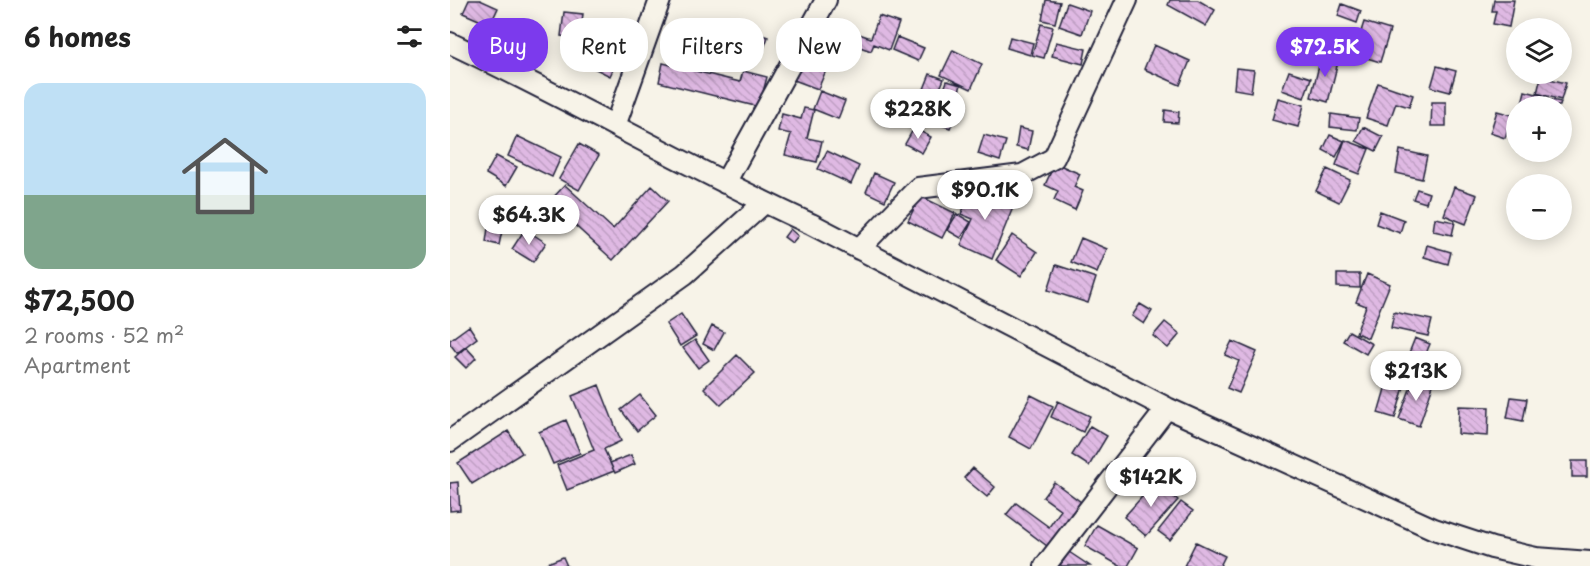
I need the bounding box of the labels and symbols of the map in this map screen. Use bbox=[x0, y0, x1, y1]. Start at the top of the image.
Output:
pin: $72.5K bbox=[1276, 27, 1374, 78]
pin: $228K bbox=[876, 89, 960, 140]
pin: $90.1K bbox=[936, 170, 1034, 221]
pin: $64.3K bbox=[480, 195, 578, 246]
pin: $213K bbox=[1374, 351, 1458, 402]
pin: $142K bbox=[1109, 457, 1193, 508]

